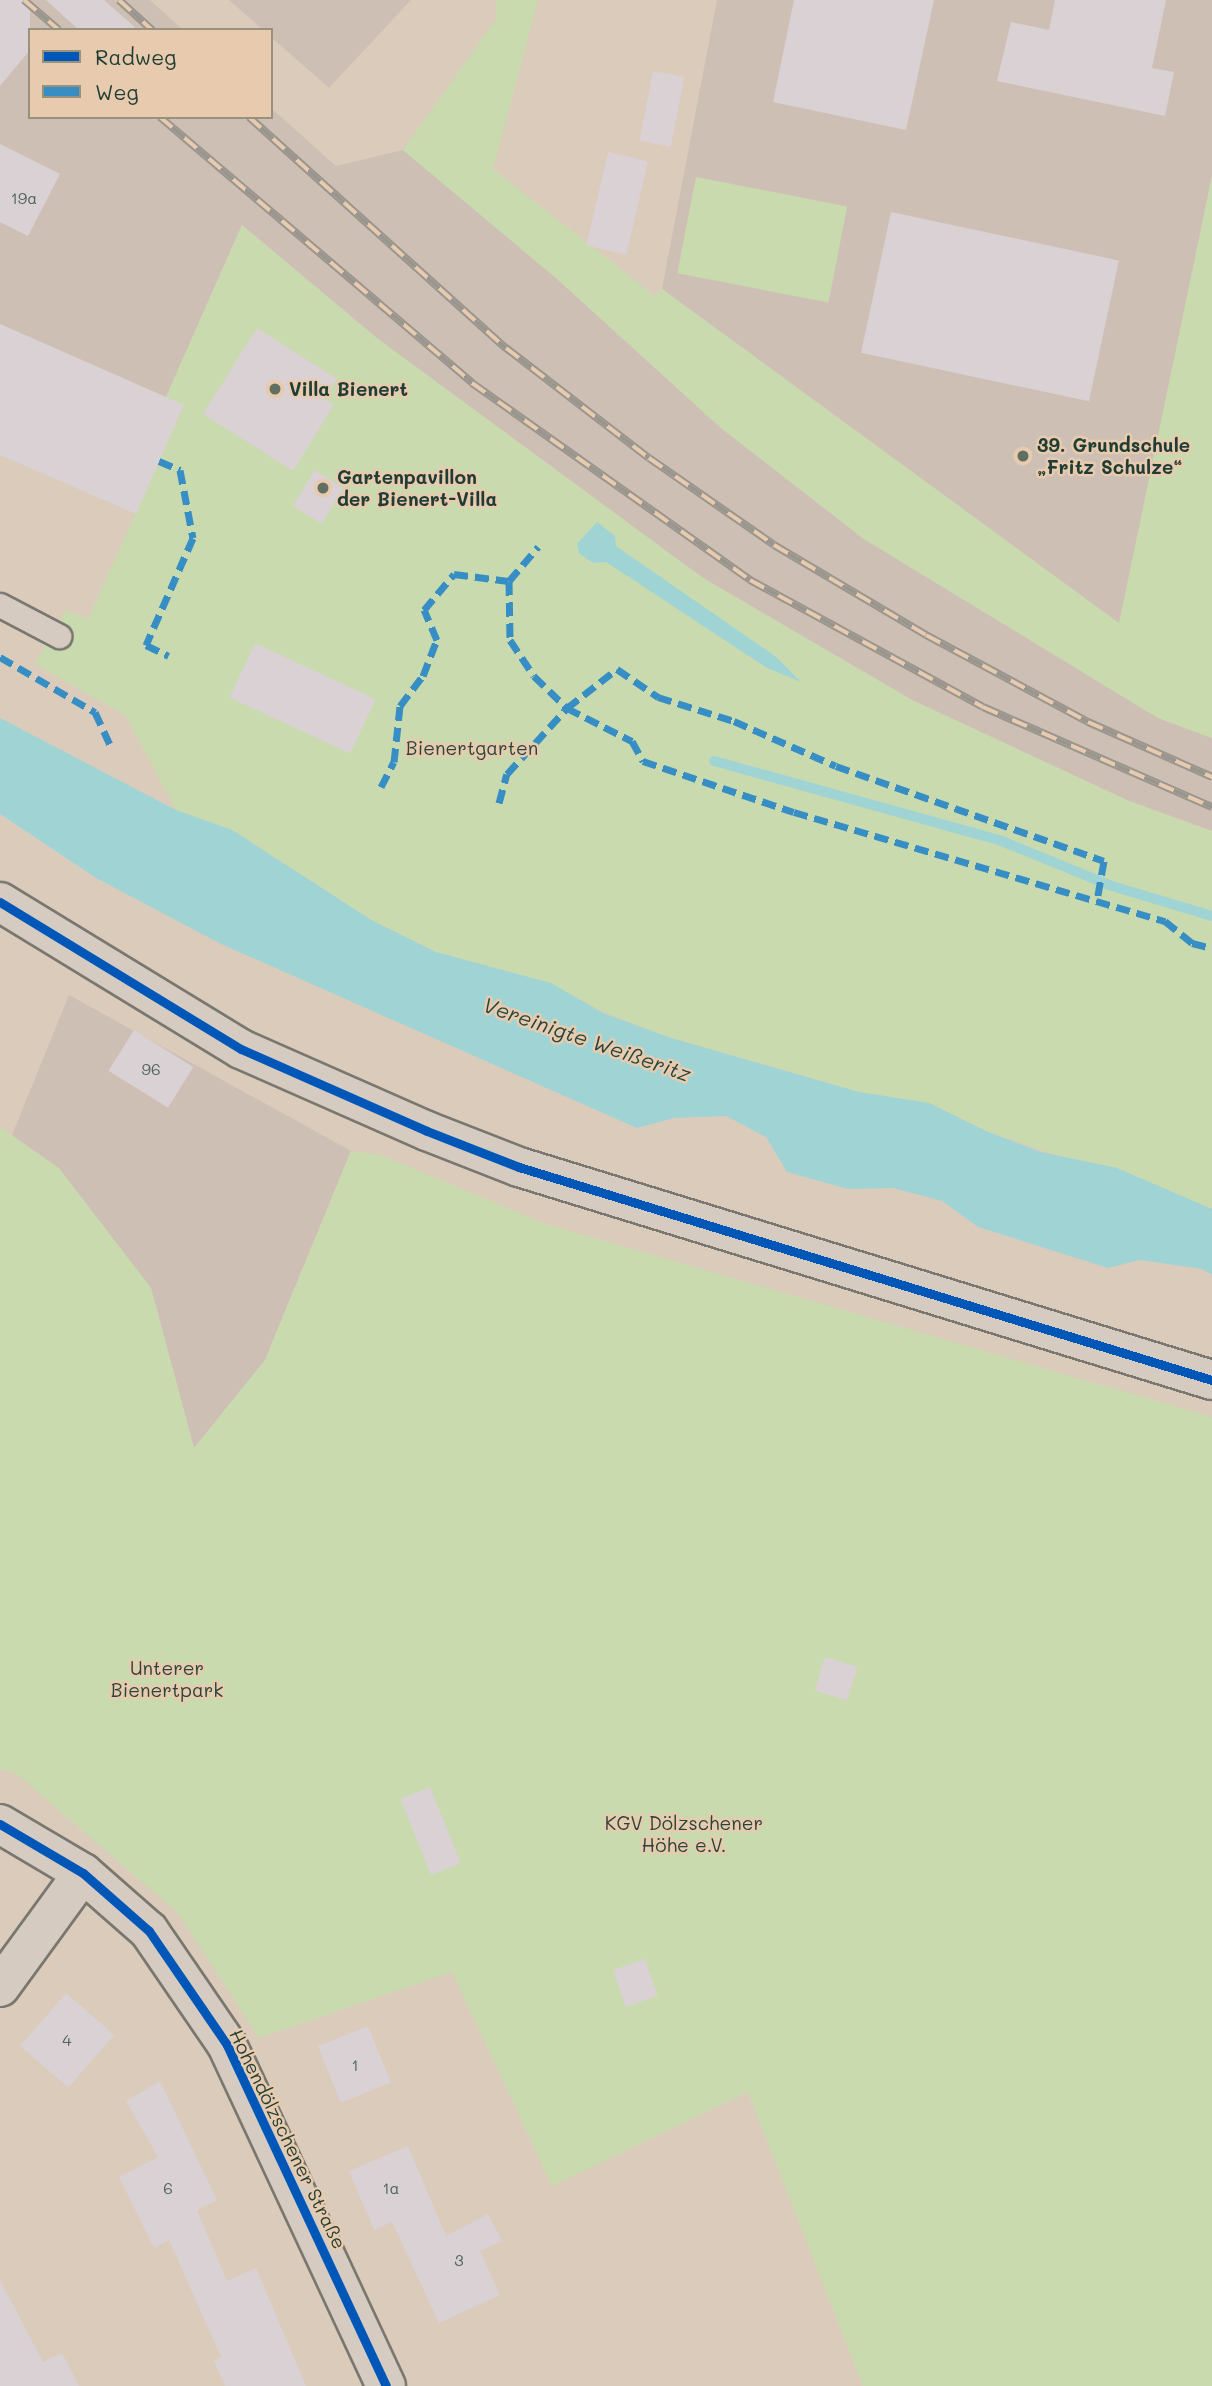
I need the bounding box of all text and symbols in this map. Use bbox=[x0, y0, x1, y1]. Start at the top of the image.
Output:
legend bbox=[28, 28, 273, 119]
text: Radweg bbox=[95, 43, 176, 70]
text: Weg bbox=[95, 78, 139, 105]
house number: 19a bbox=[11, 188, 37, 208]
place label: Villa Bienert bbox=[289, 378, 408, 400]
marker: Villa Bienert bbox=[267, 381, 283, 397]
place label: 39. Grundschule „Fritz Schulze“ bbox=[1037, 434, 1190, 478]
marker: 39. Grundschule „Fritz Schulze“ bbox=[1015, 448, 1031, 464]
place label: Gartenpavillon der Bienert-Villa bbox=[337, 466, 497, 510]
marker: Gartenpavillon der Bienert-Villa bbox=[315, 480, 331, 496]
park label: Bienertgarten bbox=[406, 737, 538, 759]
water label: Vereinigte Weißeritz bbox=[480, 992, 694, 1086]
house number: 96 bbox=[141, 1059, 161, 1079]
park label: Unterer Bienertpark bbox=[111, 1657, 223, 1701]
park label: KGV Dölzschener Höhe e.V. bbox=[605, 1812, 763, 1856]
street label: Hohendölzschener Straße bbox=[225, 2025, 351, 2253]
house number: 4 bbox=[62, 2030, 72, 2050]
house number: 1 bbox=[351, 2055, 359, 2075]
house number: 6 bbox=[163, 2178, 173, 2198]
house number: 1a bbox=[382, 2178, 400, 2198]
house number: 3 bbox=[454, 2250, 464, 2270]

